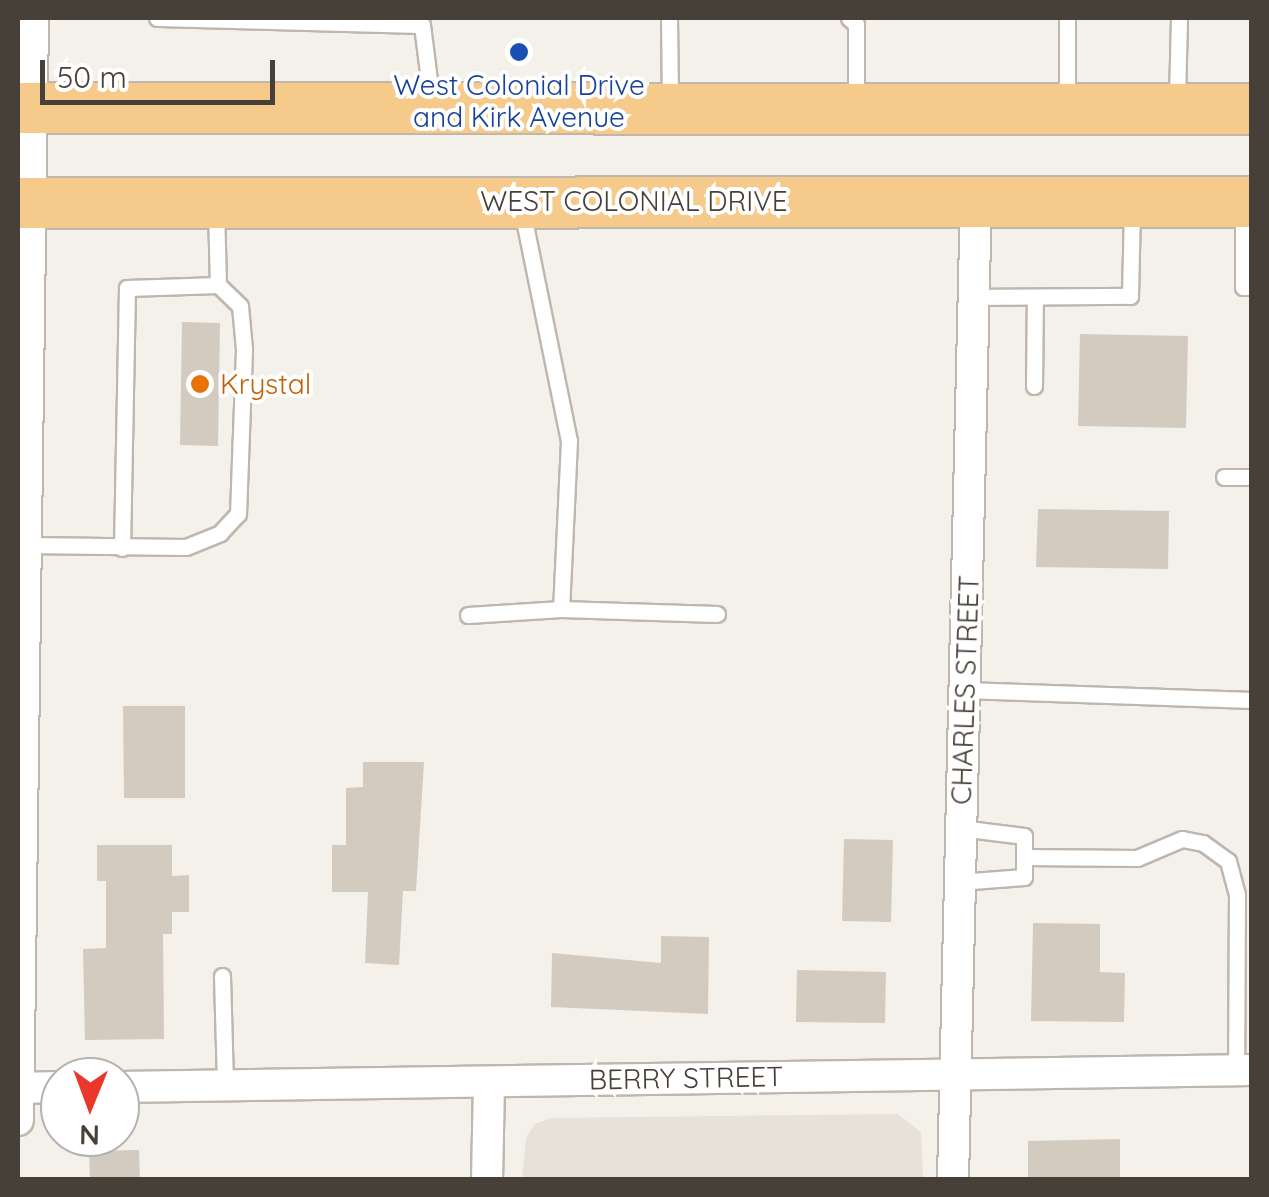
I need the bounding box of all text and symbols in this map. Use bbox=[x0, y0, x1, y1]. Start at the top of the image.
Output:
scale bar bbox=[45, 40, 280, 102]
marker: West Colonial Drive and Kirk Avenue bbox=[508, 41, 530, 63]
text: 50 m bbox=[57, 58, 127, 96]
place label: West Colonial Drive and Kirk Avenue bbox=[393, 68, 645, 134]
street label: WEST COLONIAL DRIVE bbox=[480, 184, 788, 218]
place label: Krystal bbox=[220, 367, 311, 401]
marker: Krystal bbox=[189, 373, 211, 395]
street label: CHARLES STREET bbox=[944, 575, 986, 805]
north arrow bbox=[40, 1057, 140, 1157]
street label: BERRY STREET bbox=[588, 1060, 784, 1096]
text: N bbox=[79, 1118, 100, 1153]

